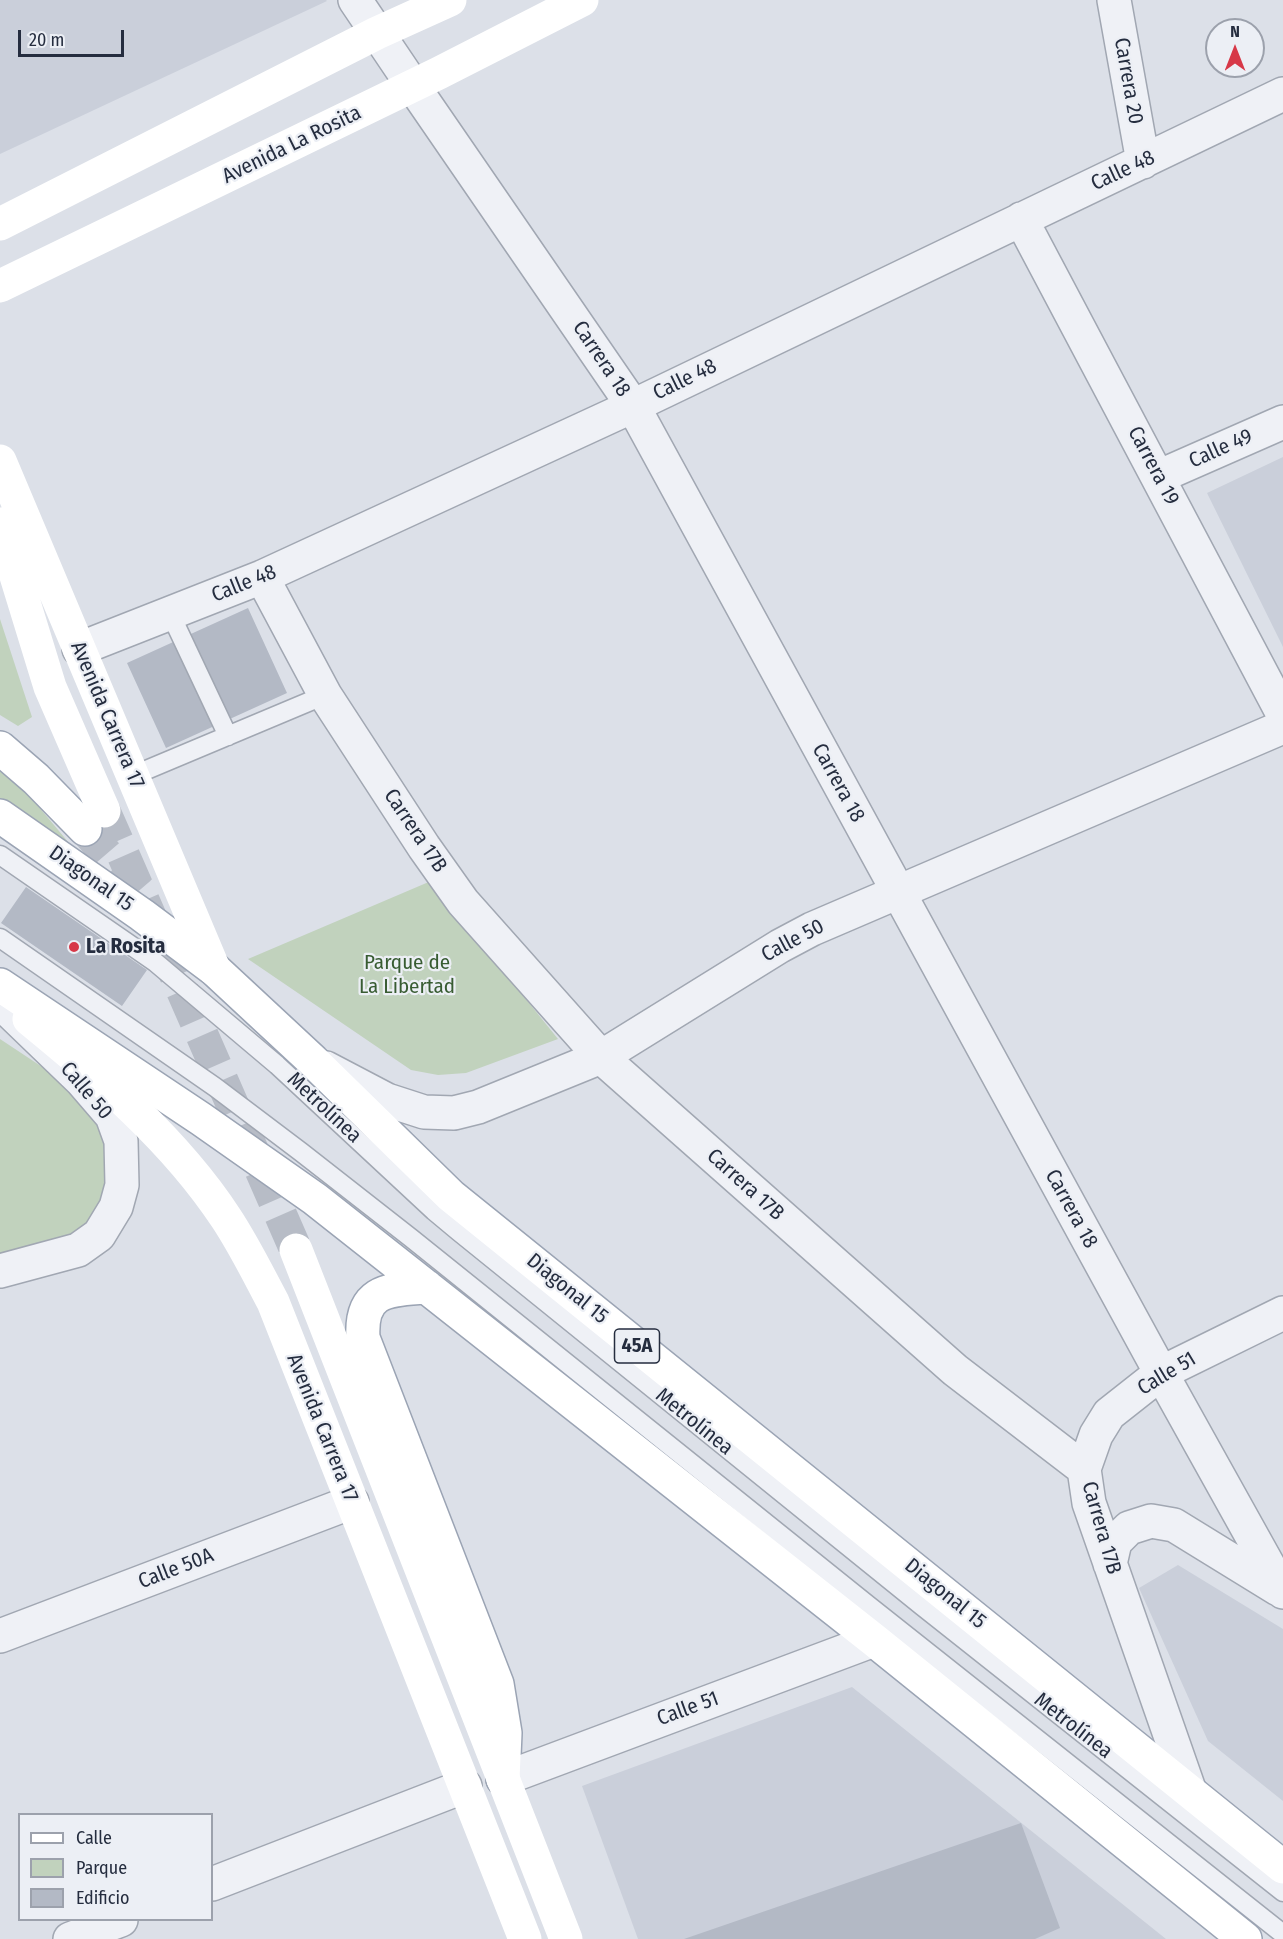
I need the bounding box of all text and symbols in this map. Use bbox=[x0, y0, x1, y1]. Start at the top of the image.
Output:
scale bar bbox=[21, 18, 128, 56]
north arrow bbox=[1205, 18, 1265, 78]
text: N bbox=[1230, 22, 1240, 41]
text: 20 m bbox=[29, 29, 64, 51]
street label: Carrera 20 bbox=[1108, 36, 1148, 126]
street label: Avenida La Rosita bbox=[218, 101, 366, 189]
street label: Calle 48 bbox=[1087, 145, 1159, 197]
street label: Carrera 18 bbox=[567, 316, 635, 402]
street label: Calle 48 bbox=[649, 354, 721, 406]
street label: Carrera 19 bbox=[1122, 422, 1184, 510]
street label: Calle 49 bbox=[1185, 424, 1257, 474]
street label: Calle 48 bbox=[208, 560, 280, 608]
street label: Avenida Carrera 17 bbox=[65, 638, 149, 792]
street label: Carrera 18 bbox=[806, 739, 870, 827]
street label: Carrera 17B bbox=[378, 784, 452, 878]
street label: Diagonal 15 bbox=[44, 841, 138, 917]
street label: Calle 50 bbox=[757, 914, 829, 968]
place label: La Rosita bbox=[86, 934, 165, 960]
marker: La Rosita bbox=[67, 940, 81, 954]
park label: Parque de La Libertad bbox=[359, 950, 455, 1000]
street label: Calle 50 bbox=[55, 1057, 117, 1125]
street label: Metrolínea bbox=[282, 1067, 366, 1149]
street label: Carrera 17B bbox=[701, 1144, 789, 1226]
street label: Carrera 18 bbox=[1039, 1165, 1103, 1253]
street label: Diagonal 15 bbox=[521, 1248, 613, 1330]
road number: 45A bbox=[614, 1329, 660, 1363]
street label: Calle 51 bbox=[1133, 1347, 1201, 1401]
street label: Avenida Carrera 17 bbox=[281, 1350, 363, 1506]
street label: Metrolínea bbox=[650, 1383, 738, 1461]
street label: Carrera 17B bbox=[1076, 1479, 1126, 1577]
street label: Calle 50A bbox=[135, 1543, 217, 1595]
street label: Diagonal 15 bbox=[899, 1553, 991, 1635]
street label: Calle 51 bbox=[654, 1686, 722, 1732]
street label: Metrolínea bbox=[1029, 1688, 1117, 1764]
legend bbox=[18, 1813, 213, 1921]
text: Calle bbox=[76, 1827, 112, 1849]
text: Parque bbox=[76, 1857, 127, 1879]
text: Edificio bbox=[76, 1887, 129, 1909]

